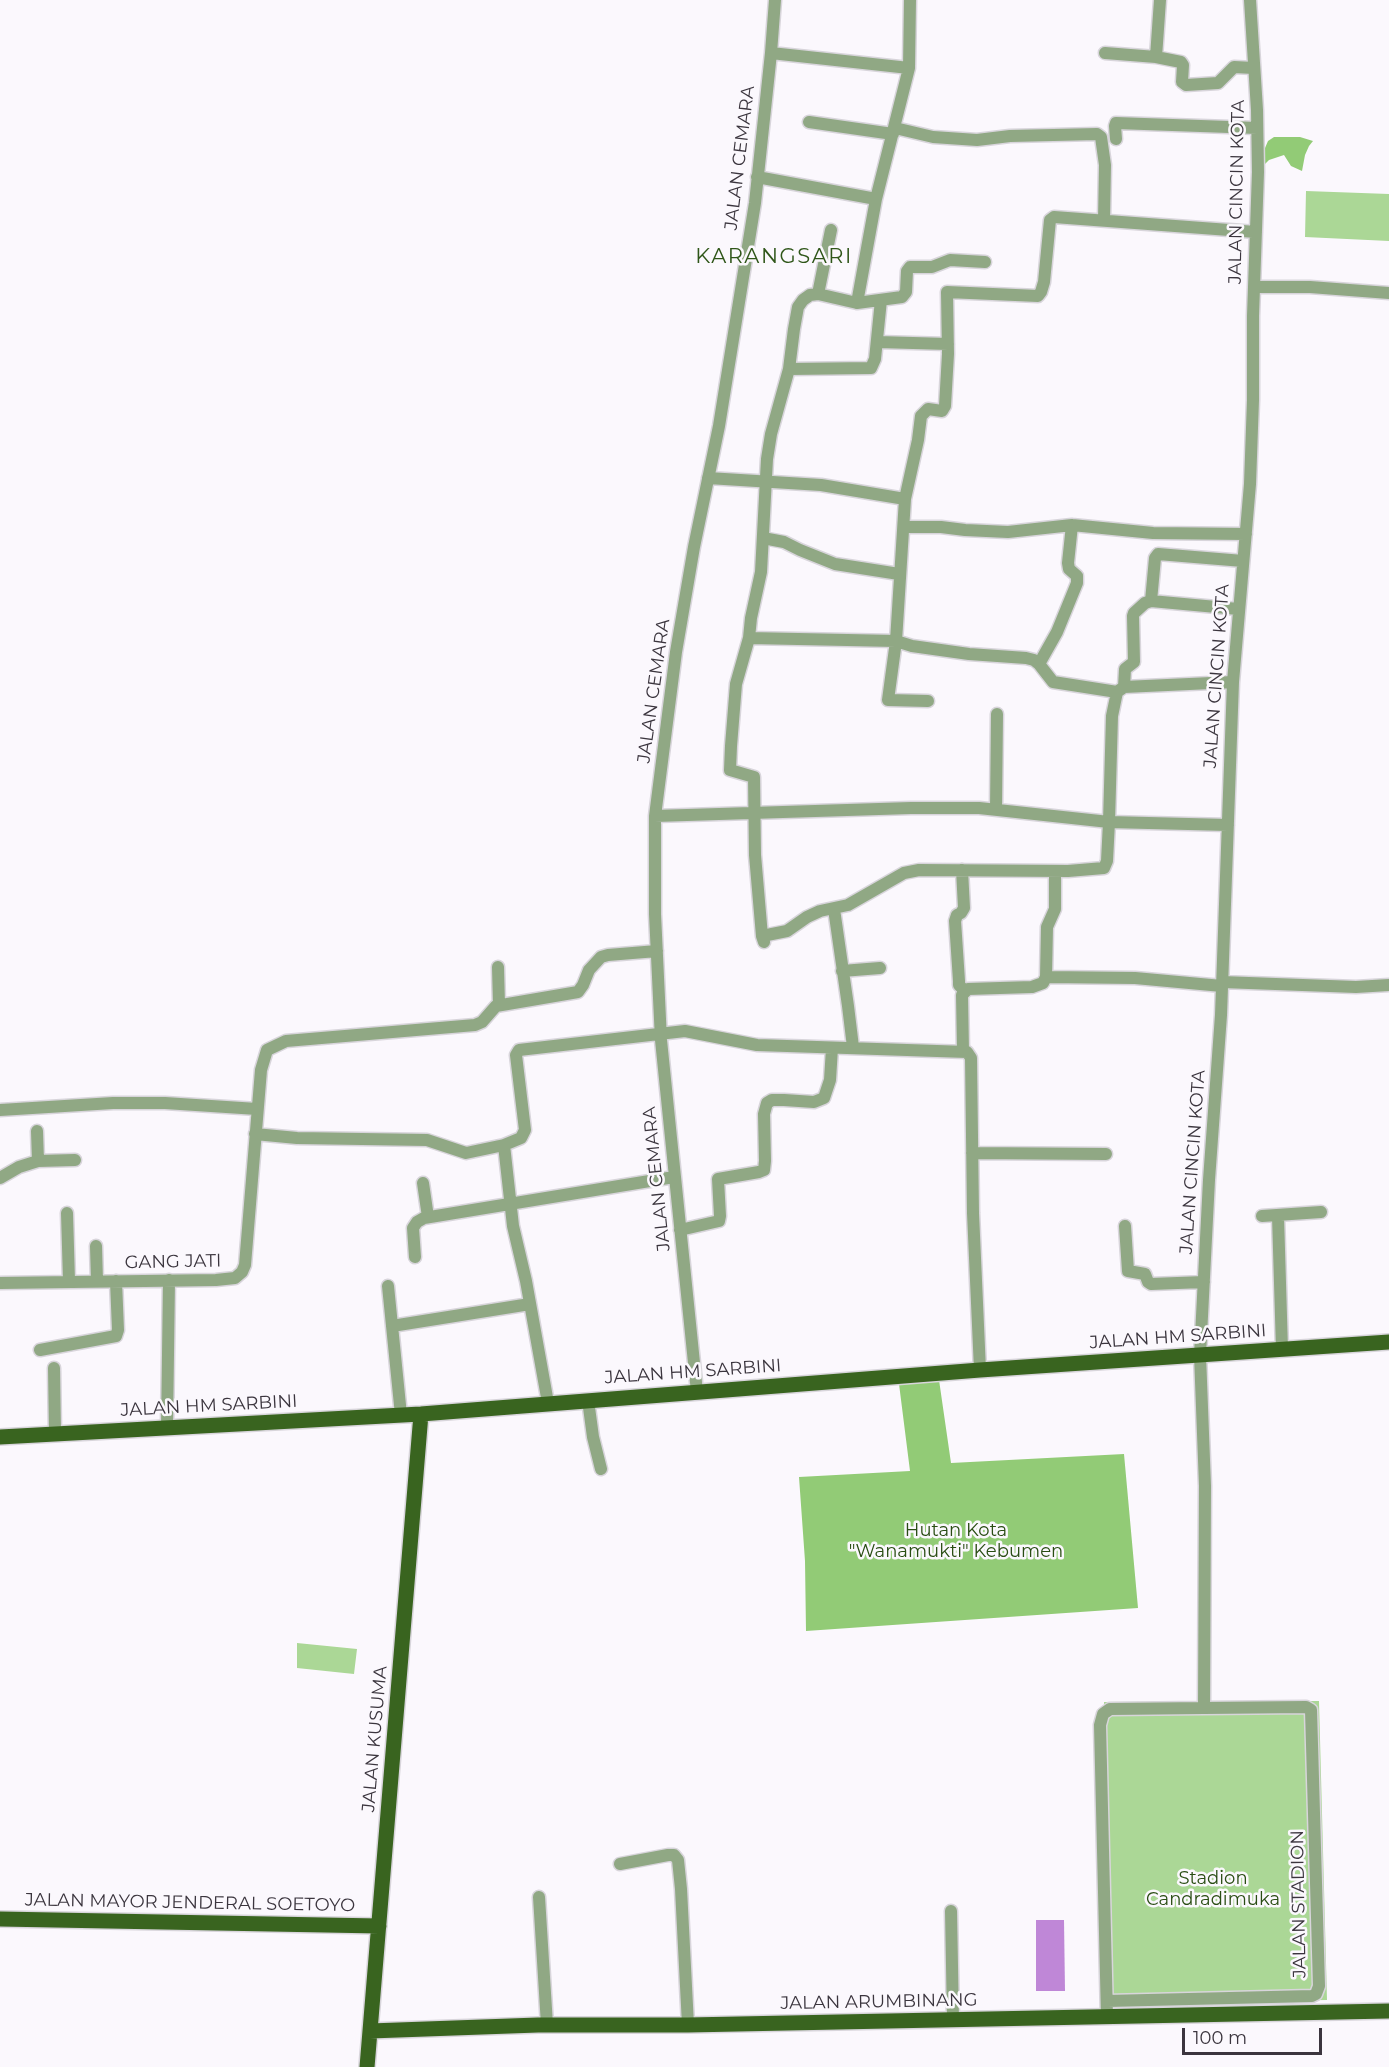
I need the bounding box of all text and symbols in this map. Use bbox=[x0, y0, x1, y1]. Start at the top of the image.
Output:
street label: JALAN CEMARA bbox=[720, 85, 760, 231]
street label: JALAN CINCIN KOTA bbox=[1225, 100, 1249, 284]
district label: KARANGSARI bbox=[695, 244, 853, 270]
street label: JALAN CINCIN KOTA bbox=[1200, 583, 1234, 769]
street label: JALAN CEMARA bbox=[633, 618, 675, 764]
street label: JALAN CINCIN KOTA bbox=[1176, 1069, 1210, 1255]
street label: JALAN CEMARA bbox=[639, 1106, 675, 1252]
street label: GANG JATI bbox=[124, 1250, 222, 1274]
street label: JALAN HM SARBINI bbox=[1089, 1320, 1267, 1354]
street label: JALAN HM SARBINI bbox=[604, 1355, 782, 1389]
street label: JALAN HM SARBINI bbox=[120, 1391, 298, 1421]
park label: Hutan Kota "Wanamukti" Kebumen bbox=[849, 1520, 1063, 1562]
street label: JALAN KUSUMA bbox=[358, 1665, 392, 1813]
street label: JALAN STADION bbox=[1287, 1830, 1311, 1978]
park label: Stadion Candradimuka bbox=[1146, 1868, 1280, 1910]
street label: JALAN MAYOR JENDERAL SOETOYO bbox=[25, 1889, 355, 1917]
street label: JALAN ARUMBINANG bbox=[780, 1989, 978, 2015]
scale bar bbox=[1185, 2016, 1324, 2054]
text: 100 m bbox=[1193, 2027, 1247, 2049]

